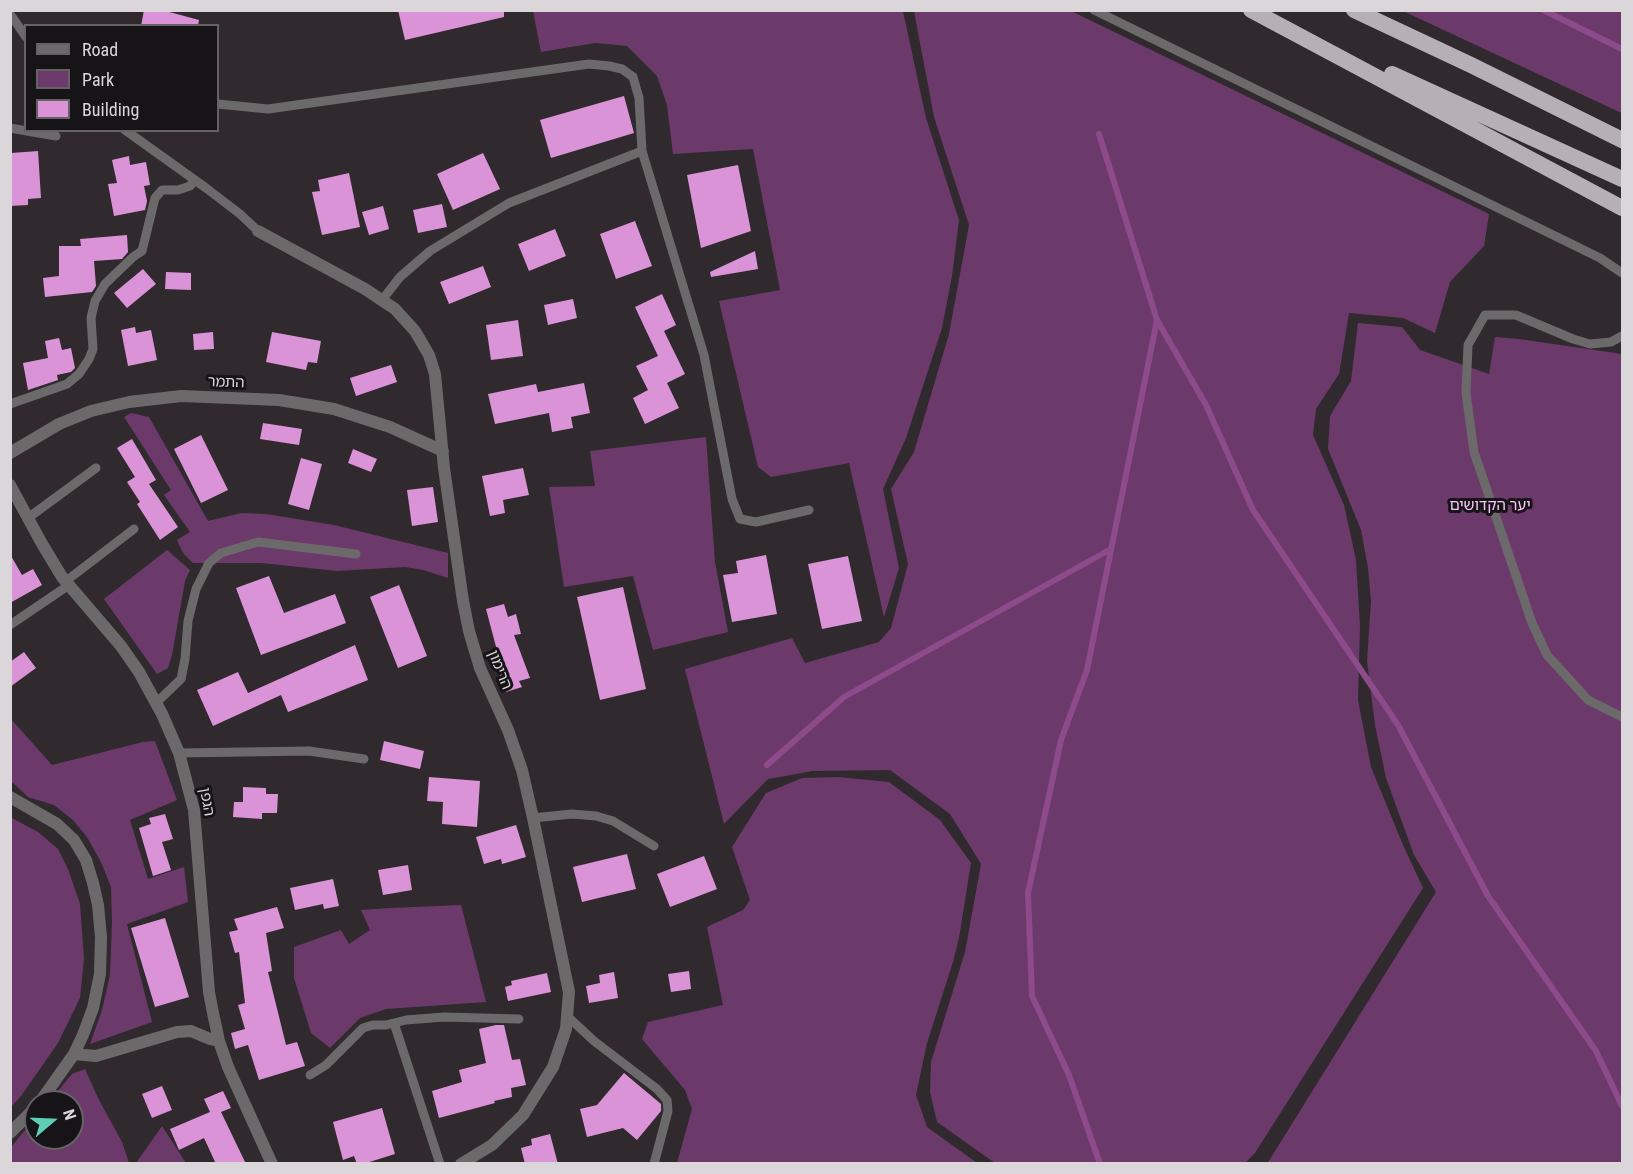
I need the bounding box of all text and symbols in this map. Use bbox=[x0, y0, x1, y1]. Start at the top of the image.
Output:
legend bbox=[24, 24, 219, 132]
text: Road bbox=[82, 39, 118, 60]
text: Park bbox=[82, 69, 114, 90]
text: Building bbox=[82, 99, 139, 120]
street label: התמר bbox=[207, 373, 245, 393]
park label: יער הקדושים bbox=[1449, 497, 1531, 515]
street label: הרימון bbox=[483, 648, 515, 692]
street label: הגפן bbox=[195, 786, 217, 818]
north arrow bbox=[24, 1090, 84, 1150]
text: N bbox=[59, 1107, 80, 1122]

